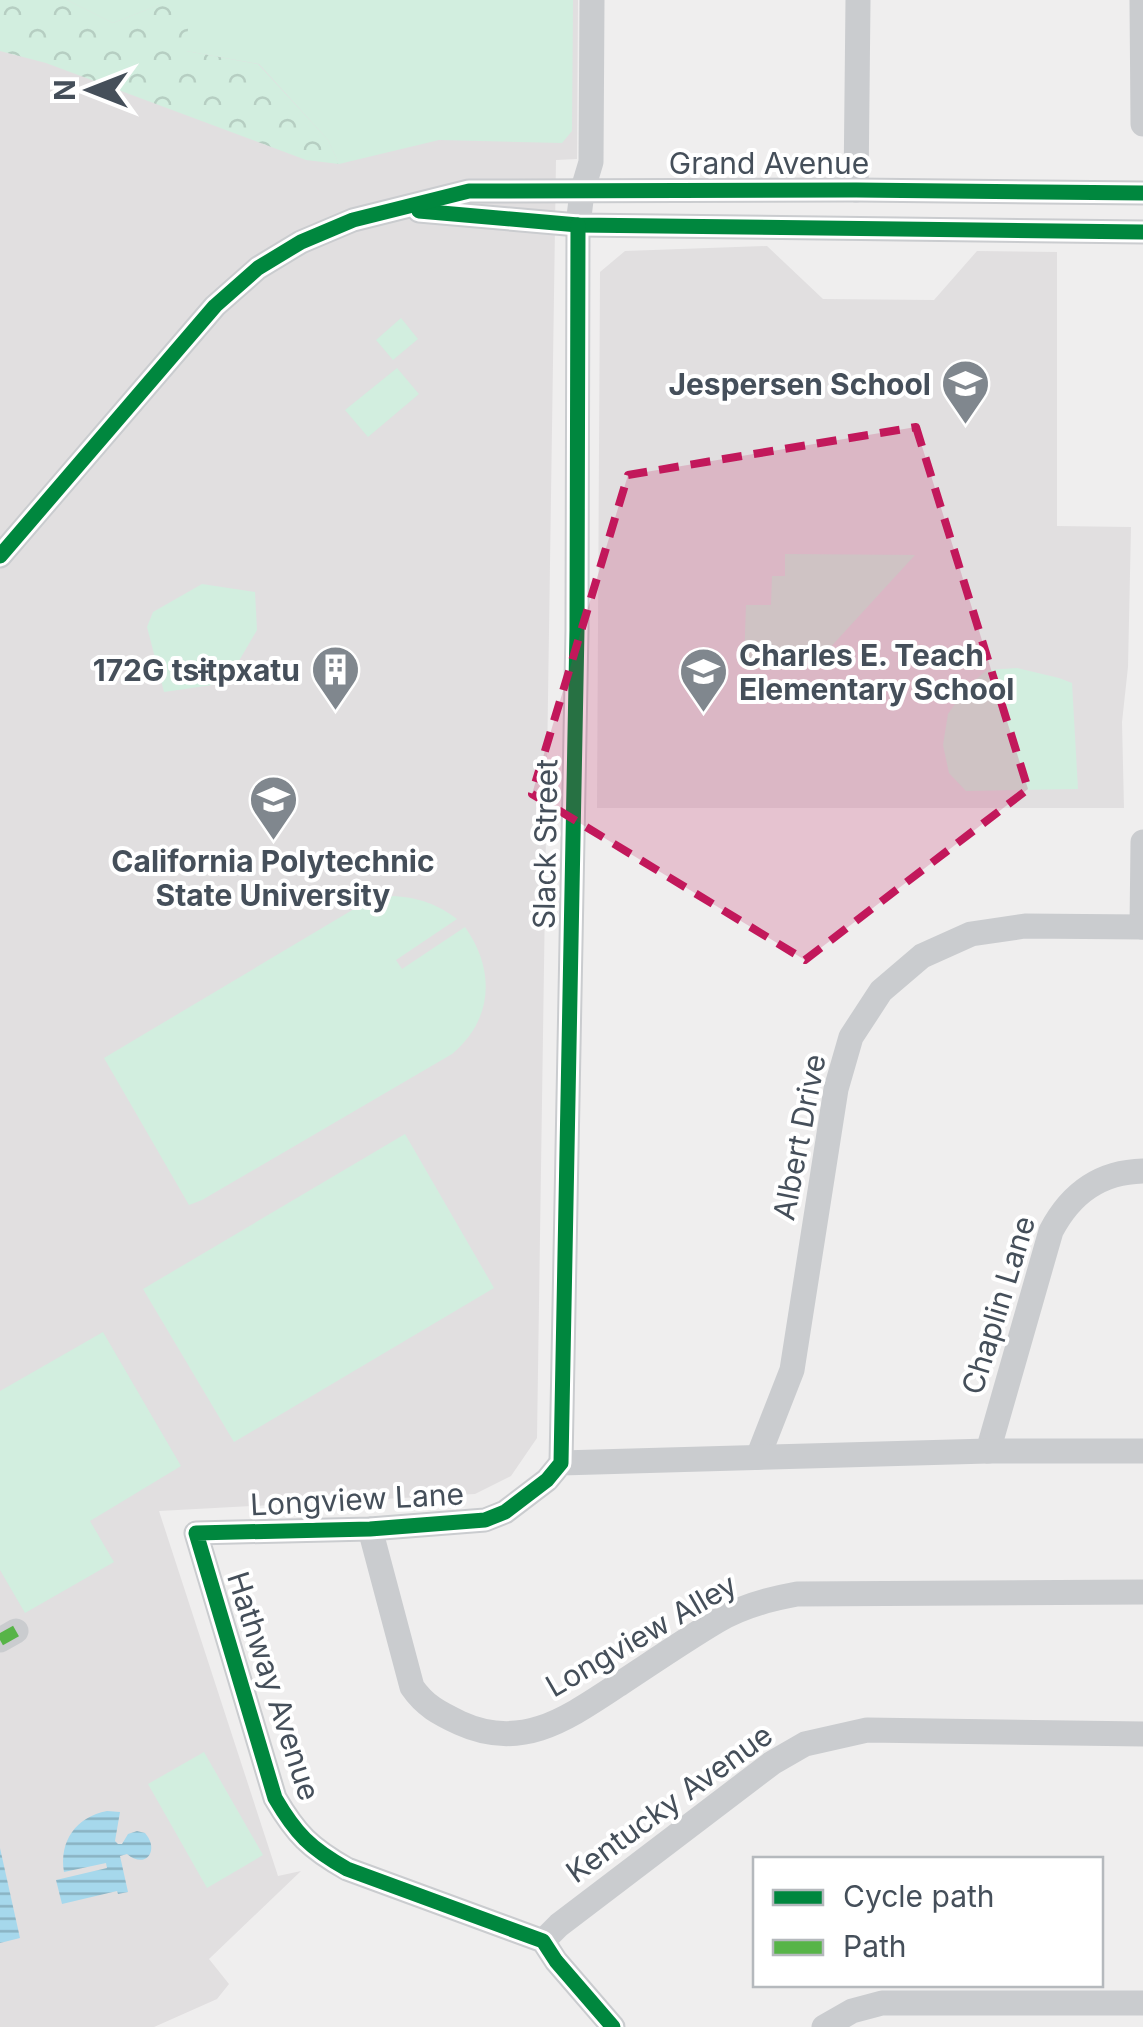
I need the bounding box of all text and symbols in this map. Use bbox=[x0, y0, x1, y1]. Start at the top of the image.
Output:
north arrow bbox=[40, 40, 140, 140]
text: N bbox=[48, 79, 82, 101]
street label: Grand Avenue bbox=[669, 145, 869, 181]
school or university icon: Jespersen School bbox=[940, 358, 992, 426]
place label: Jespersen School bbox=[668, 366, 931, 402]
place label: Charles E. Teach Elementary School bbox=[739, 637, 1014, 707]
building icon: 172G tsɨtpxatu bbox=[309, 644, 361, 712]
school or university icon: Charles E. Teach Elementary School bbox=[678, 646, 730, 714]
place label: 172G tsɨtpxatu bbox=[93, 652, 300, 688]
street label: Slack Street bbox=[526, 758, 564, 929]
school or university icon: California Polytechnic State University bbox=[247, 774, 299, 842]
place label: California Polytechnic State University bbox=[111, 843, 435, 913]
street label: Albert Drive bbox=[765, 1051, 833, 1223]
street label: Chaplin Lane bbox=[954, 1211, 1042, 1399]
street label: Longview Lane bbox=[249, 1475, 465, 1523]
street label: Longview Alley bbox=[539, 1566, 743, 1704]
street label: Hathway Avenue bbox=[220, 1567, 328, 1805]
street label: Kentucky Avenue bbox=[559, 1716, 779, 1890]
legend bbox=[753, 1857, 1103, 1987]
text: Cycle path bbox=[843, 1878, 995, 1914]
text: Path bbox=[843, 1928, 907, 1964]

